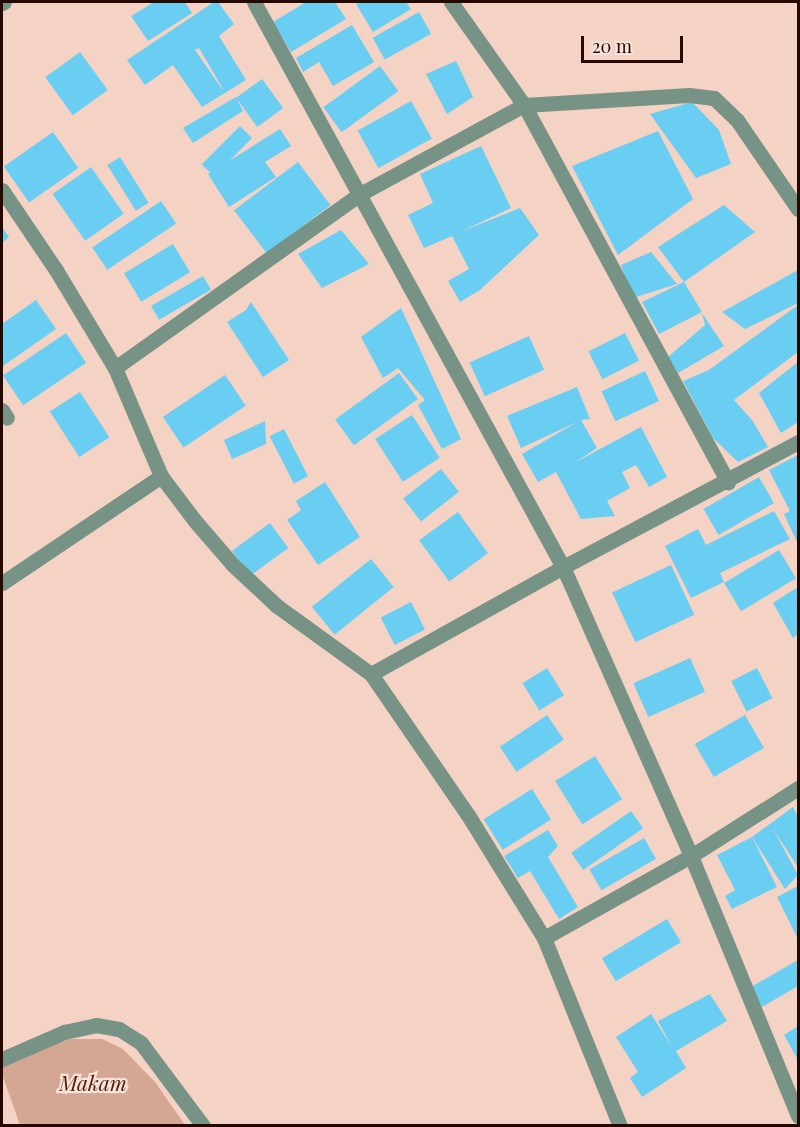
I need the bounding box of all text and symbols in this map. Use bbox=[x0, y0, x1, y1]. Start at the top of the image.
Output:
scale bar bbox=[584, 24, 686, 62]
text: 20 m bbox=[592, 34, 632, 58]
park label: Makam bbox=[59, 1069, 127, 1095]

